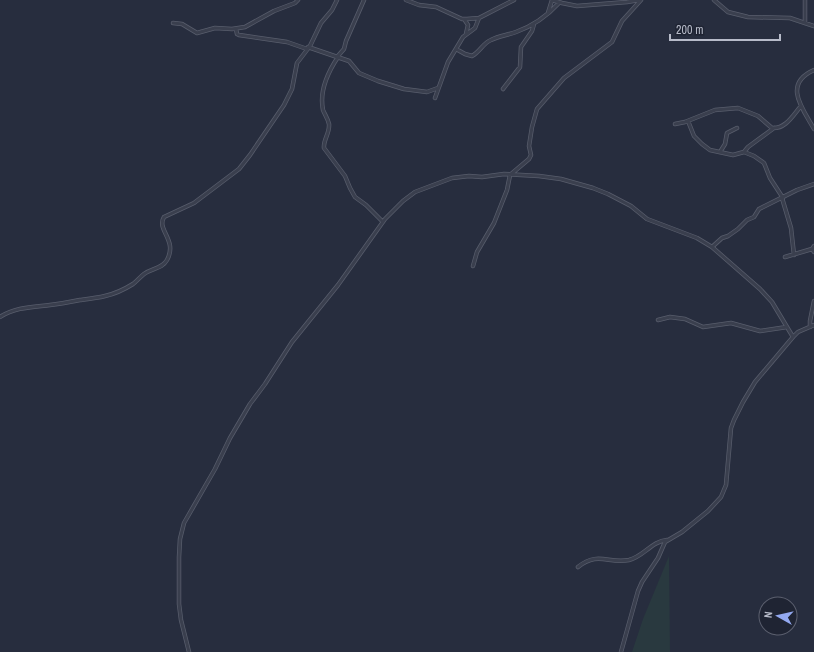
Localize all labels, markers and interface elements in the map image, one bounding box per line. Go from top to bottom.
scale bar [670,16,780,42]
text: 200 m [676,22,703,38]
north arrow [758,596,798,636]
text: N [761,610,775,619]

